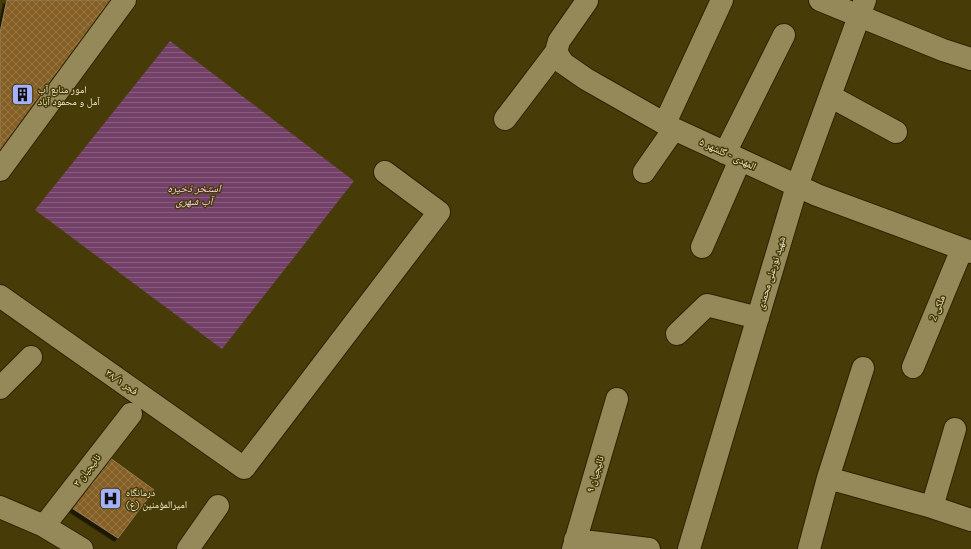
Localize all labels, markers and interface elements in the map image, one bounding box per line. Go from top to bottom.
building icon: امور منابع آب آمل و محمود آباد [10,82,36,108]
place label: امور منابع آب آمل و محمود آباد [38,83,100,108]
street label: المهدی - گلشهر ۵ [698,135,758,173]
water label: استخر ذخیره آب شهری [167,181,222,208]
street label: شهید نورعلی محمدی [754,234,788,311]
street label: ملکی 2 [926,293,948,323]
street label: فجر ۳۸/۱ [103,366,141,398]
street label: نائیجیان ۳ [70,451,104,489]
street label: نائیجیان ۹ [583,454,607,494]
hospital icon: درمانگاه امیرالمؤمنین (ع) [98,485,124,511]
place label: درمانگاه امیرالمؤمنین (ع) [126,486,187,511]

